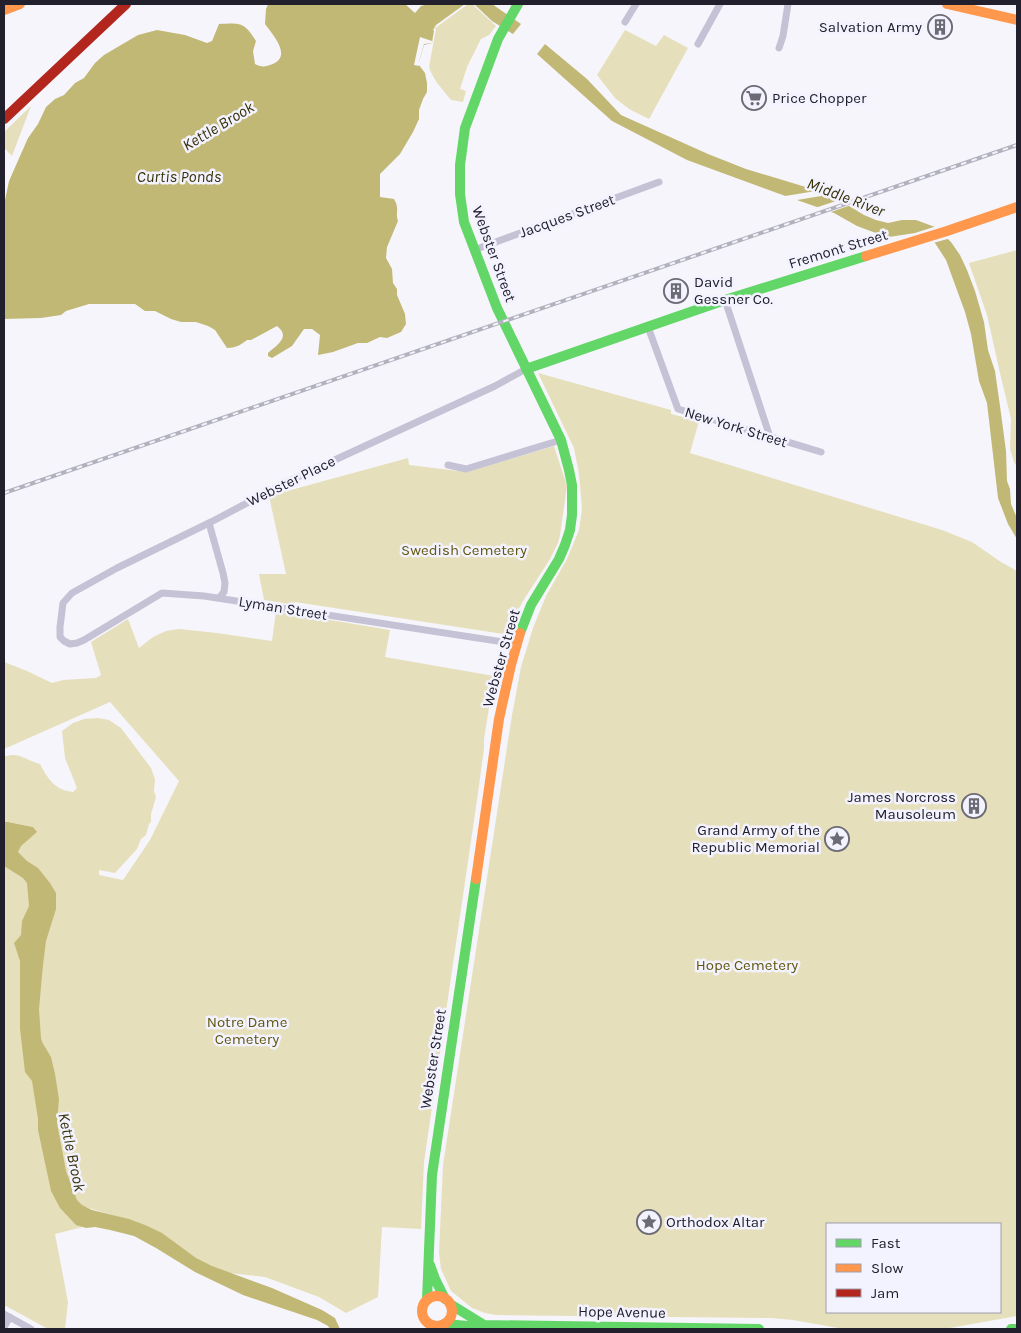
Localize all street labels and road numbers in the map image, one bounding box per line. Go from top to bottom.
street label: Jacques Street [517,190,617,242]
street label: Webster Street [468,204,520,305]
street label: Fremont Street [786,225,890,273]
street label: New York Street [682,403,790,451]
street label: Webster Place [244,452,338,510]
street label: Lyman Street [237,592,329,624]
street label: Webster Street [478,607,524,709]
street label: Webster Street [416,1007,450,1110]
street label: Hope Avenue [578,1302,666,1322]

